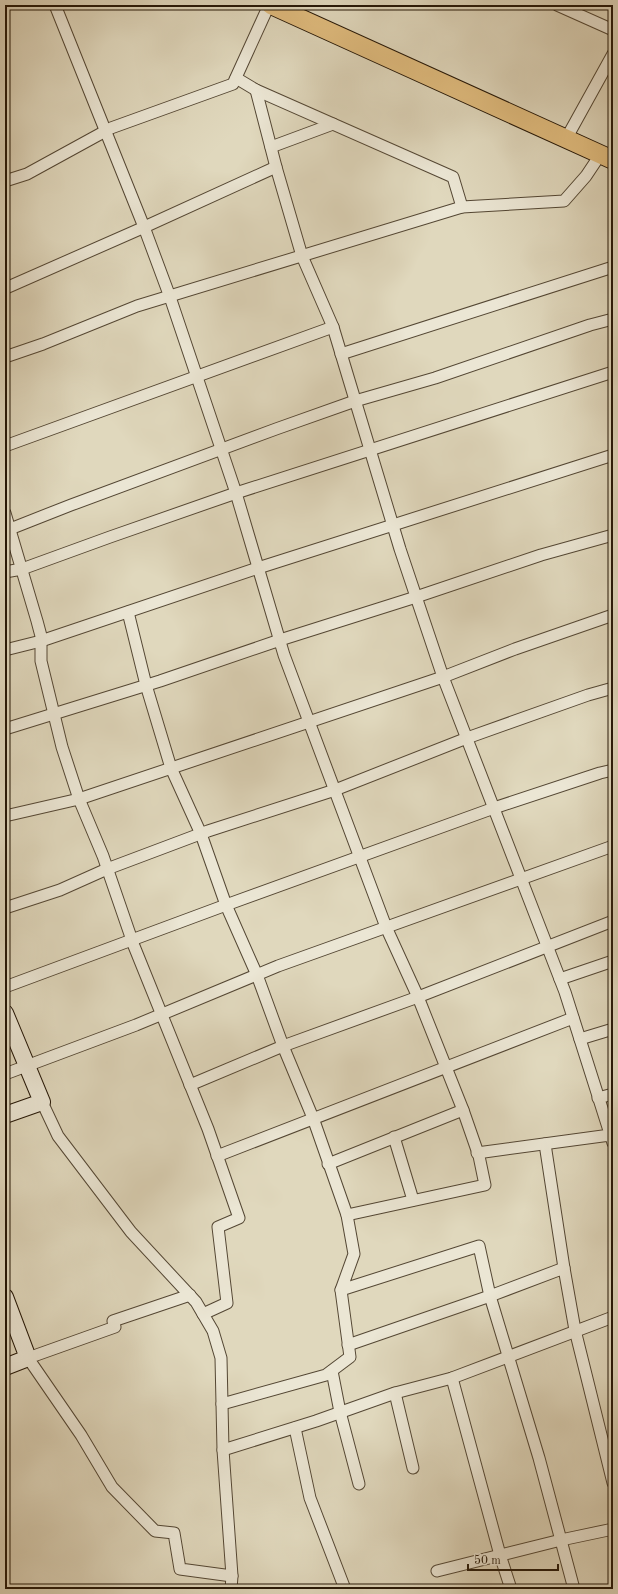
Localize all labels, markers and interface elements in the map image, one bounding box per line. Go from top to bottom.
scale bar [468,1546,558,1572]
text: 50 m [474,1554,501,1567]

